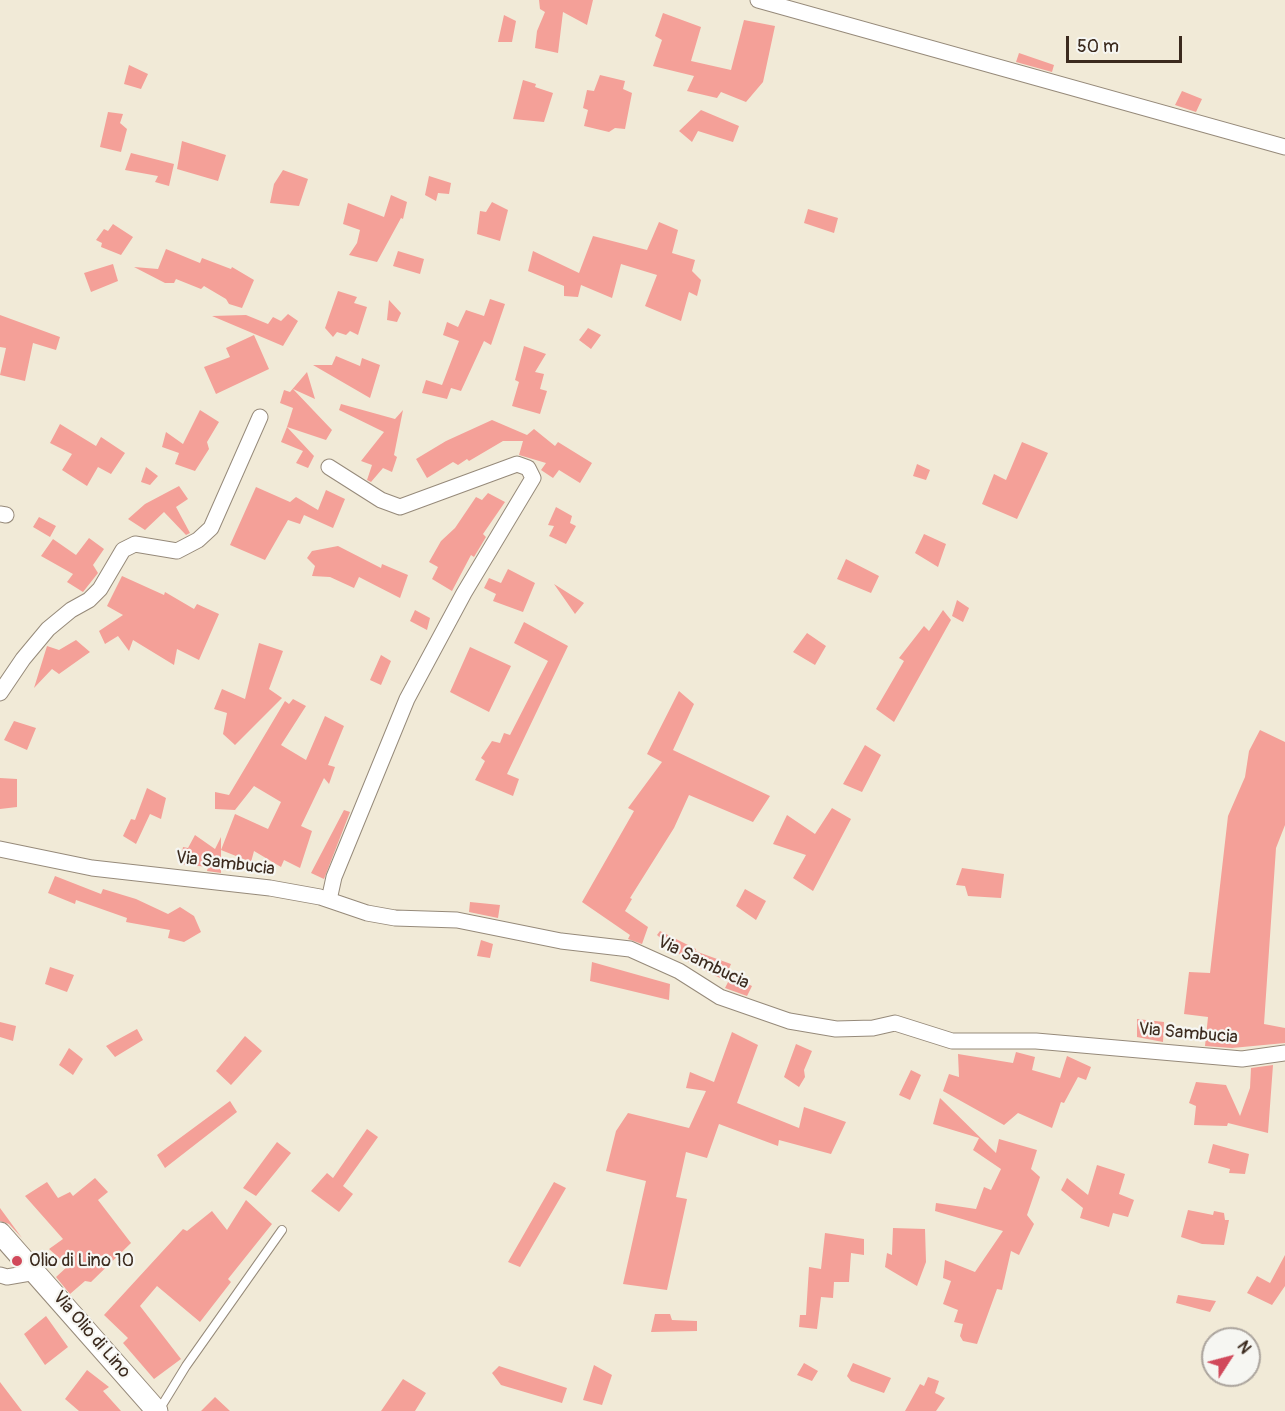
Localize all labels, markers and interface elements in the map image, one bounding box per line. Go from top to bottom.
scale bar [1069,24,1184,62]
text: 50 m [1077,35,1119,58]
street label: Via Sambucia [174,847,276,881]
street label: Via Sambucia [653,931,753,995]
street label: Via Sambucia [1137,1019,1239,1049]
place label: Olio di Lino 10 [29,1250,134,1272]
marker: Olio di Lino 10 [10,1254,24,1268]
street label: Via Olio di Lino [47,1287,135,1383]
north arrow [1201,1327,1261,1387]
text: N [1233,1337,1255,1358]

